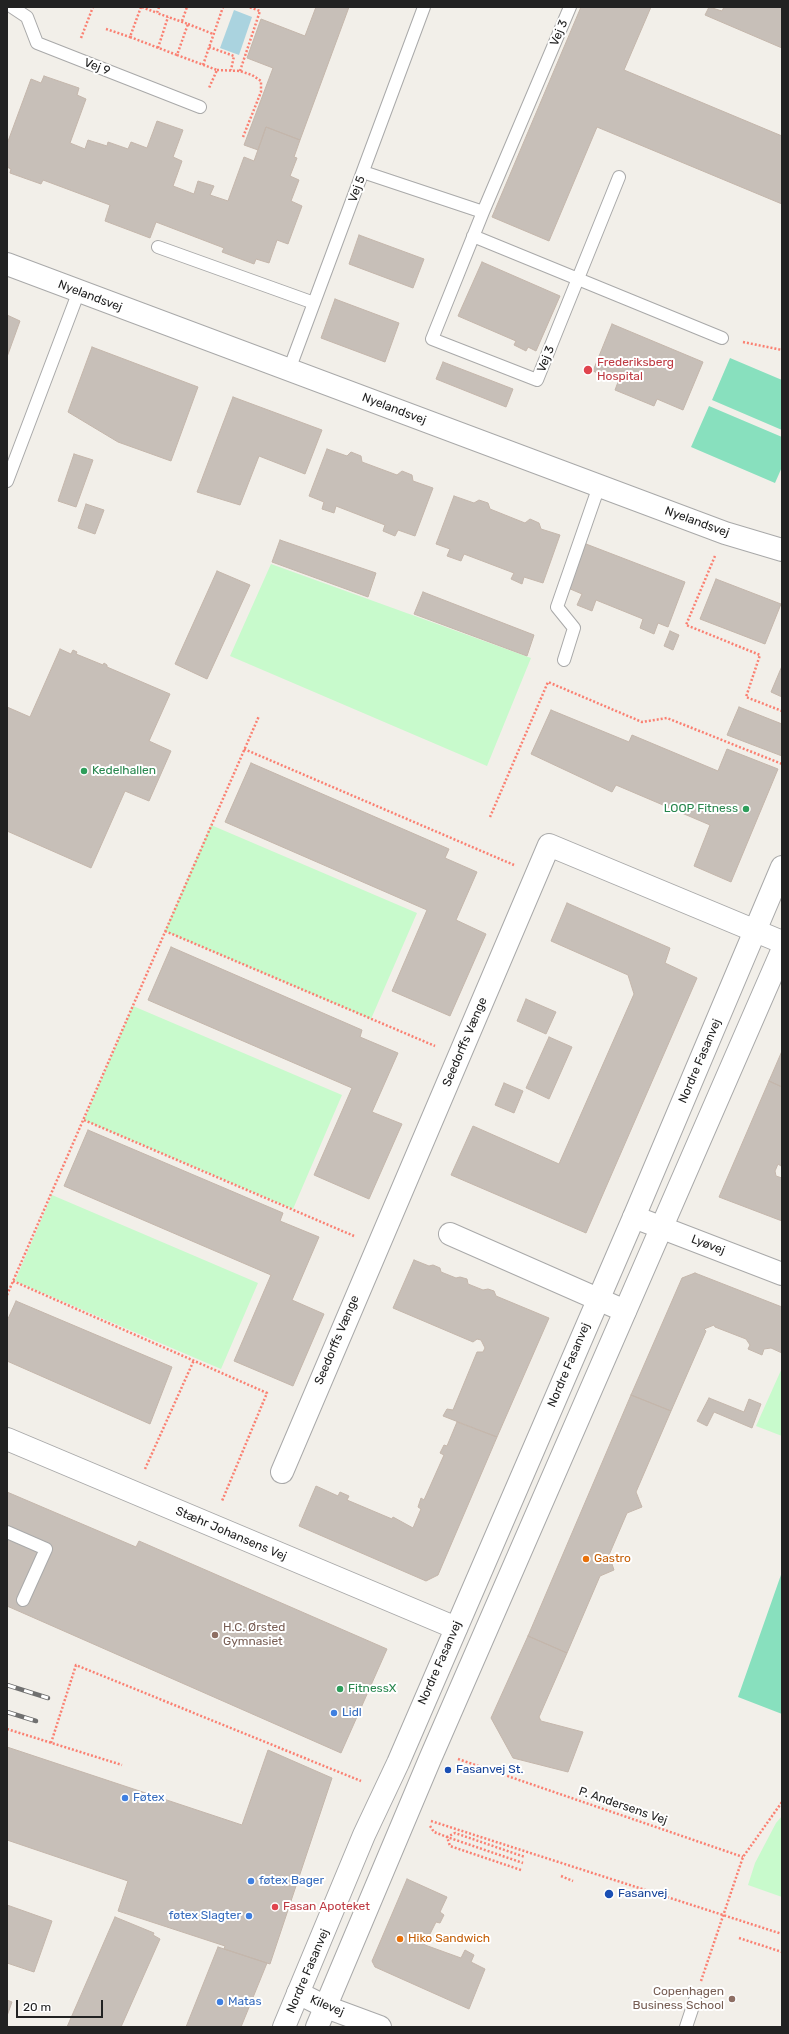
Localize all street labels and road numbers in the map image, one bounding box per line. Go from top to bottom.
street label: Vej 3 [547,18,571,48]
street label: Vej 9 [82,55,112,79]
street label: Vej 5 [346,174,368,204]
street label: Nyelandsvej [56,277,124,315]
street label: Vej 3 [534,344,558,374]
street label: Nyelandsvej [360,390,428,428]
street label: Nyelandsvej [663,504,731,540]
street label: Seedorffs Vænge [440,995,490,1089]
street label: Nordre Fasanvej [676,1017,724,1105]
street label: Lyøvej [689,1232,727,1258]
street label: Seedorffs Vænge [312,1293,362,1387]
street label: Nordre Fasanvej [545,1321,593,1409]
street label: Stæhr Johansens Vej [173,1504,289,1564]
street label: Nordre Fasanvej [415,1619,465,1707]
street label: P. Andersens Vej [577,1784,669,1828]
street label: Nordre Fasanvej [284,1927,332,2015]
street label: Kilevej [308,1992,346,2020]

